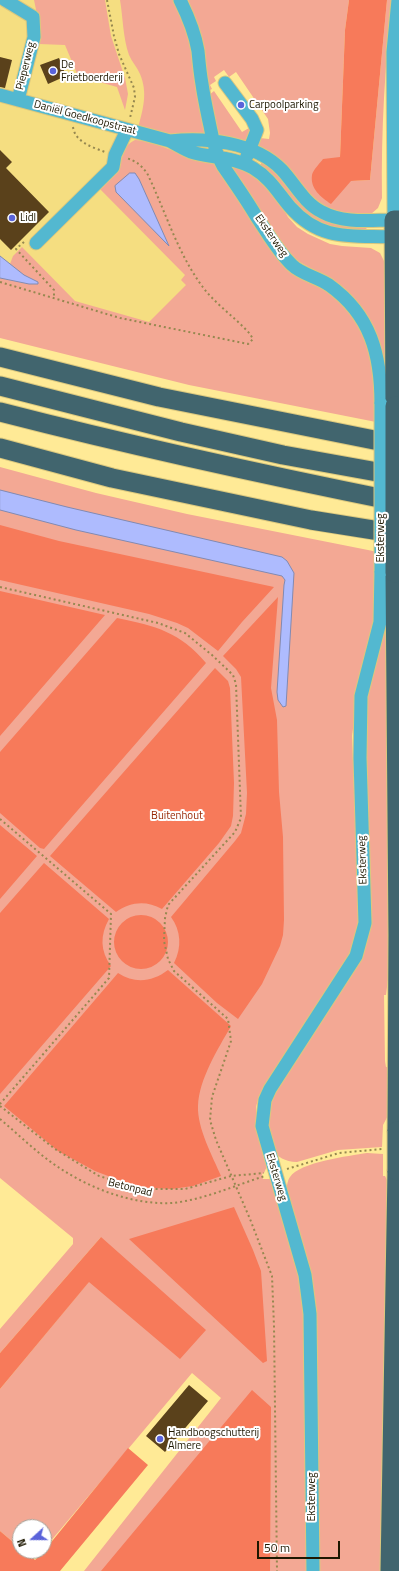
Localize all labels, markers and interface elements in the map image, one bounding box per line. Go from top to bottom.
street label: Pieperweg [14,41,38,91]
place label: De Frietboerderij [61,58,123,84]
marker: De Frietboerderij [48,66,58,76]
street label: Daniël Goedkoopstraat [32,98,138,138]
place label: Carpoolparking [249,98,319,112]
marker: Carpoolparking [236,100,246,110]
place label: Lidl [20,211,36,225]
street label: Eksterweg [251,212,291,260]
marker: Lidl [7,213,17,223]
street label: Eksterweg [374,513,388,563]
park label: Buitenhout [151,809,203,823]
street label: Eksterweg [356,835,370,885]
street label: Eksterweg [262,1152,290,1202]
street label: Betonpad [107,1176,153,1200]
place label: Handboogschutterij Almere [168,1426,259,1452]
marker: Handboogschutterij Almere [155,1434,165,1444]
street label: Eksterweg [305,1472,319,1522]
north arrow [12,1519,52,1559]
scale bar [259,1533,342,1559]
text: N [13,1537,31,1549]
text: 50 m [264,1538,290,1557]

